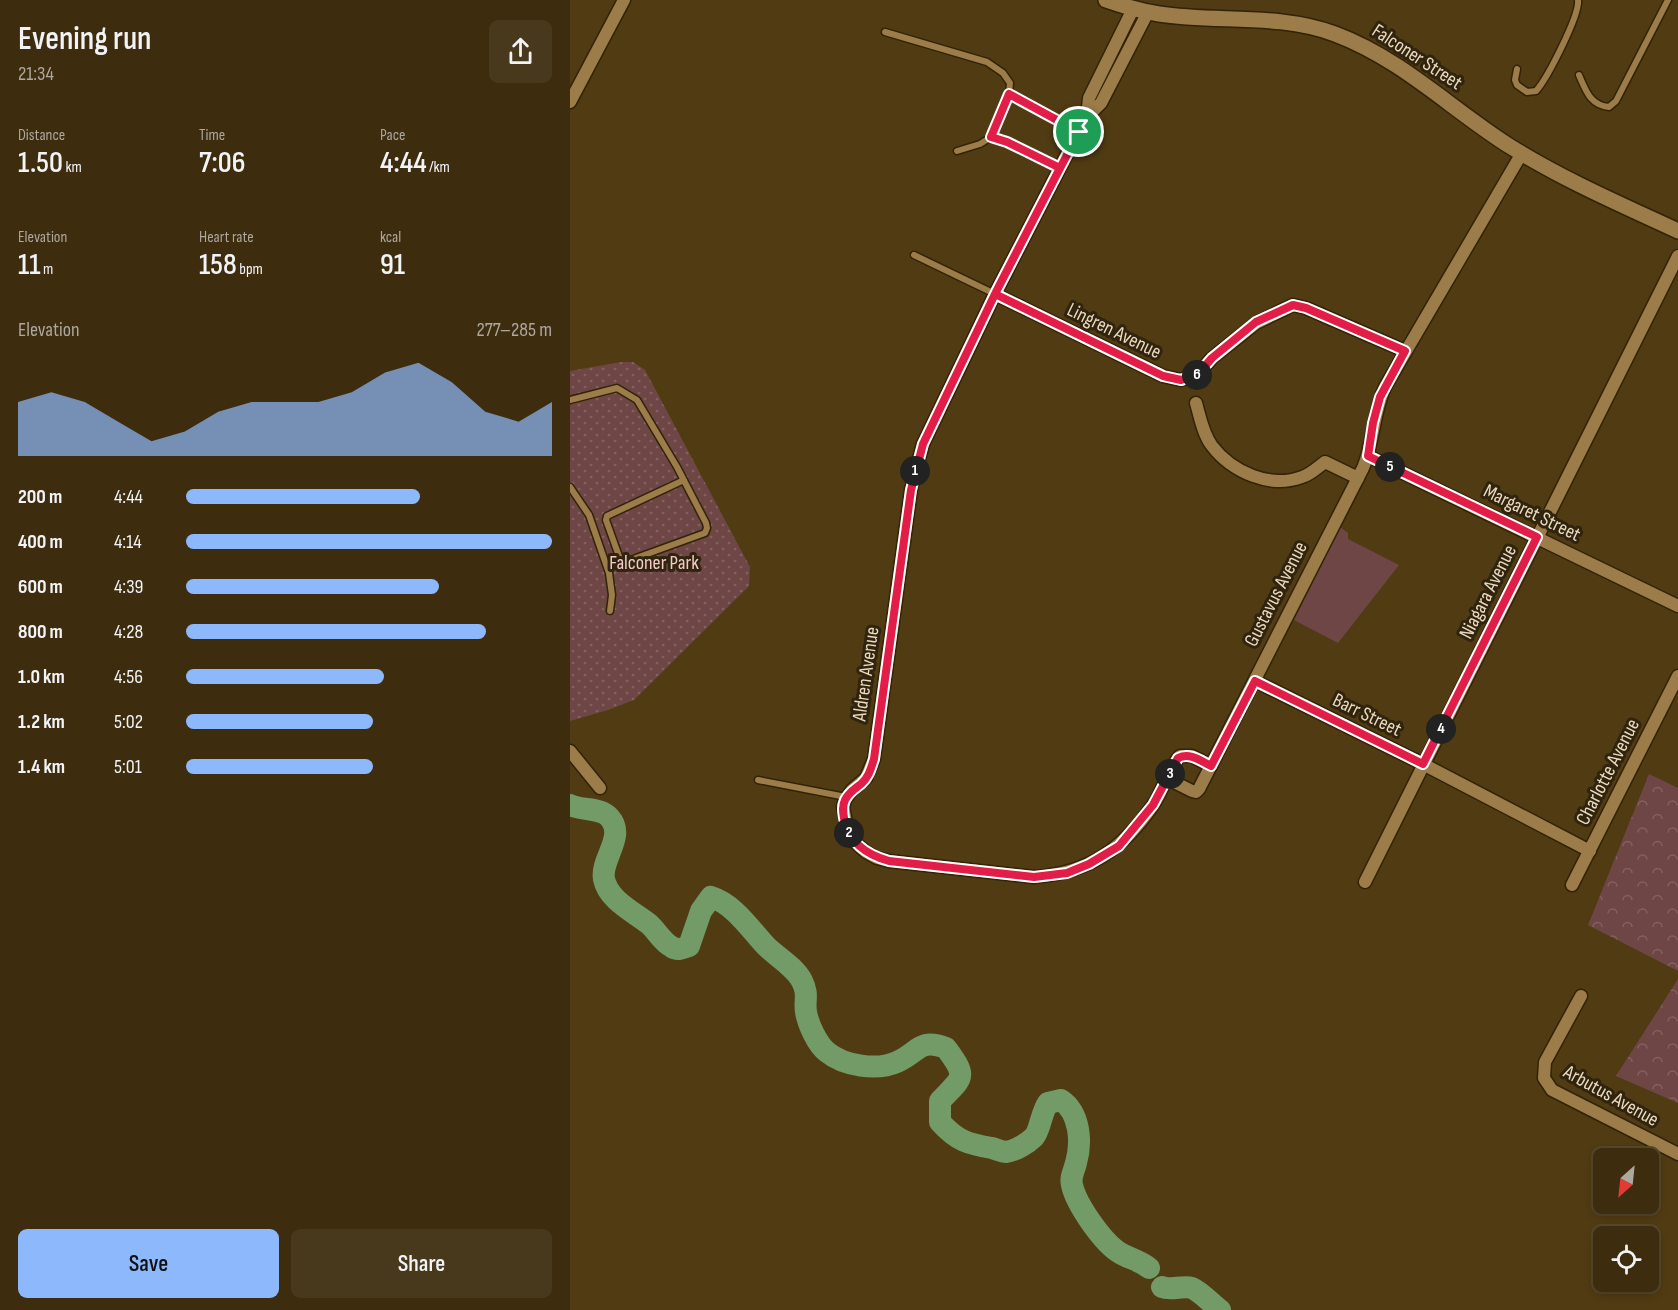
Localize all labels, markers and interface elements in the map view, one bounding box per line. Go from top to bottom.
text: Evening run [18,19,152,59]
street label: Falconer Street [1367,19,1467,95]
button: share [489,20,552,83]
text: 21:34 [18,62,54,86]
pin [1053,106,1104,157]
icon: arrive [1062,115,1095,148]
text: Distance [18,126,65,145]
text: Time [199,126,225,145]
text: Pace [380,126,405,145]
text: 1.50 [18,145,63,181]
text: 7:06 [199,145,245,181]
text: 4:44 [380,145,427,181]
text: km [63,158,82,177]
text: /km [427,158,450,177]
text: Elevation [18,228,67,247]
text: Heart rate [199,228,254,247]
text: kcal [380,228,401,247]
text: 11 [18,247,40,283]
text: 158 [199,247,237,283]
text: 91 [380,247,405,283]
text: m [40,260,53,279]
text: bpm [237,260,263,279]
street label: Lingren Avenue [1063,298,1165,364]
text: Elevation [18,318,80,342]
text: 277–285 m [477,318,552,342]
pin: 6 [1182,360,1212,390]
text: 6 [1193,365,1201,384]
pin: 5 [1375,452,1405,482]
pin: 1 [900,456,930,486]
text: 5 [1386,457,1394,476]
text: 1 [912,461,918,480]
street label: Margaret Street [1480,479,1584,547]
text: 200 m [18,485,62,509]
text: 4:44 [114,485,143,509]
text: 400 m [18,530,63,554]
text: 4:14 [114,530,142,554]
street label: Gustavus Avenue [1239,538,1313,650]
street label: Niagara Avenue [1454,541,1522,643]
park label: Falconer Park [609,551,699,575]
text: 600 m [18,575,63,599]
text: 4:39 [114,575,143,599]
text: 800 m [18,620,63,644]
text: 4:28 [114,620,143,644]
street label: Aldren Avenue [847,625,884,724]
text: 1.0 km [18,665,65,689]
text: 4:56 [114,665,143,689]
street label: Barr Street [1329,688,1405,742]
text: 1.2 km [18,710,65,734]
text: 5:02 [114,710,143,734]
pin: 4 [1426,714,1456,744]
street label: Charlotte Avenue [1571,715,1645,829]
text: 4 [1437,719,1445,738]
text: 1.4 km [18,755,65,779]
text: 5:01 [114,755,142,779]
pin: 3 [1155,759,1185,789]
text: 3 [1166,764,1174,783]
pin: 2 [834,818,864,848]
text: 2 [845,823,853,842]
street label: Arbutus Avenue [1558,1060,1663,1132]
north arrow [1593,1148,1659,1214]
map controls [1593,1148,1659,1292]
button: locate [1593,1226,1659,1292]
button: Save [18,1229,279,1298]
button: Share [291,1229,552,1298]

